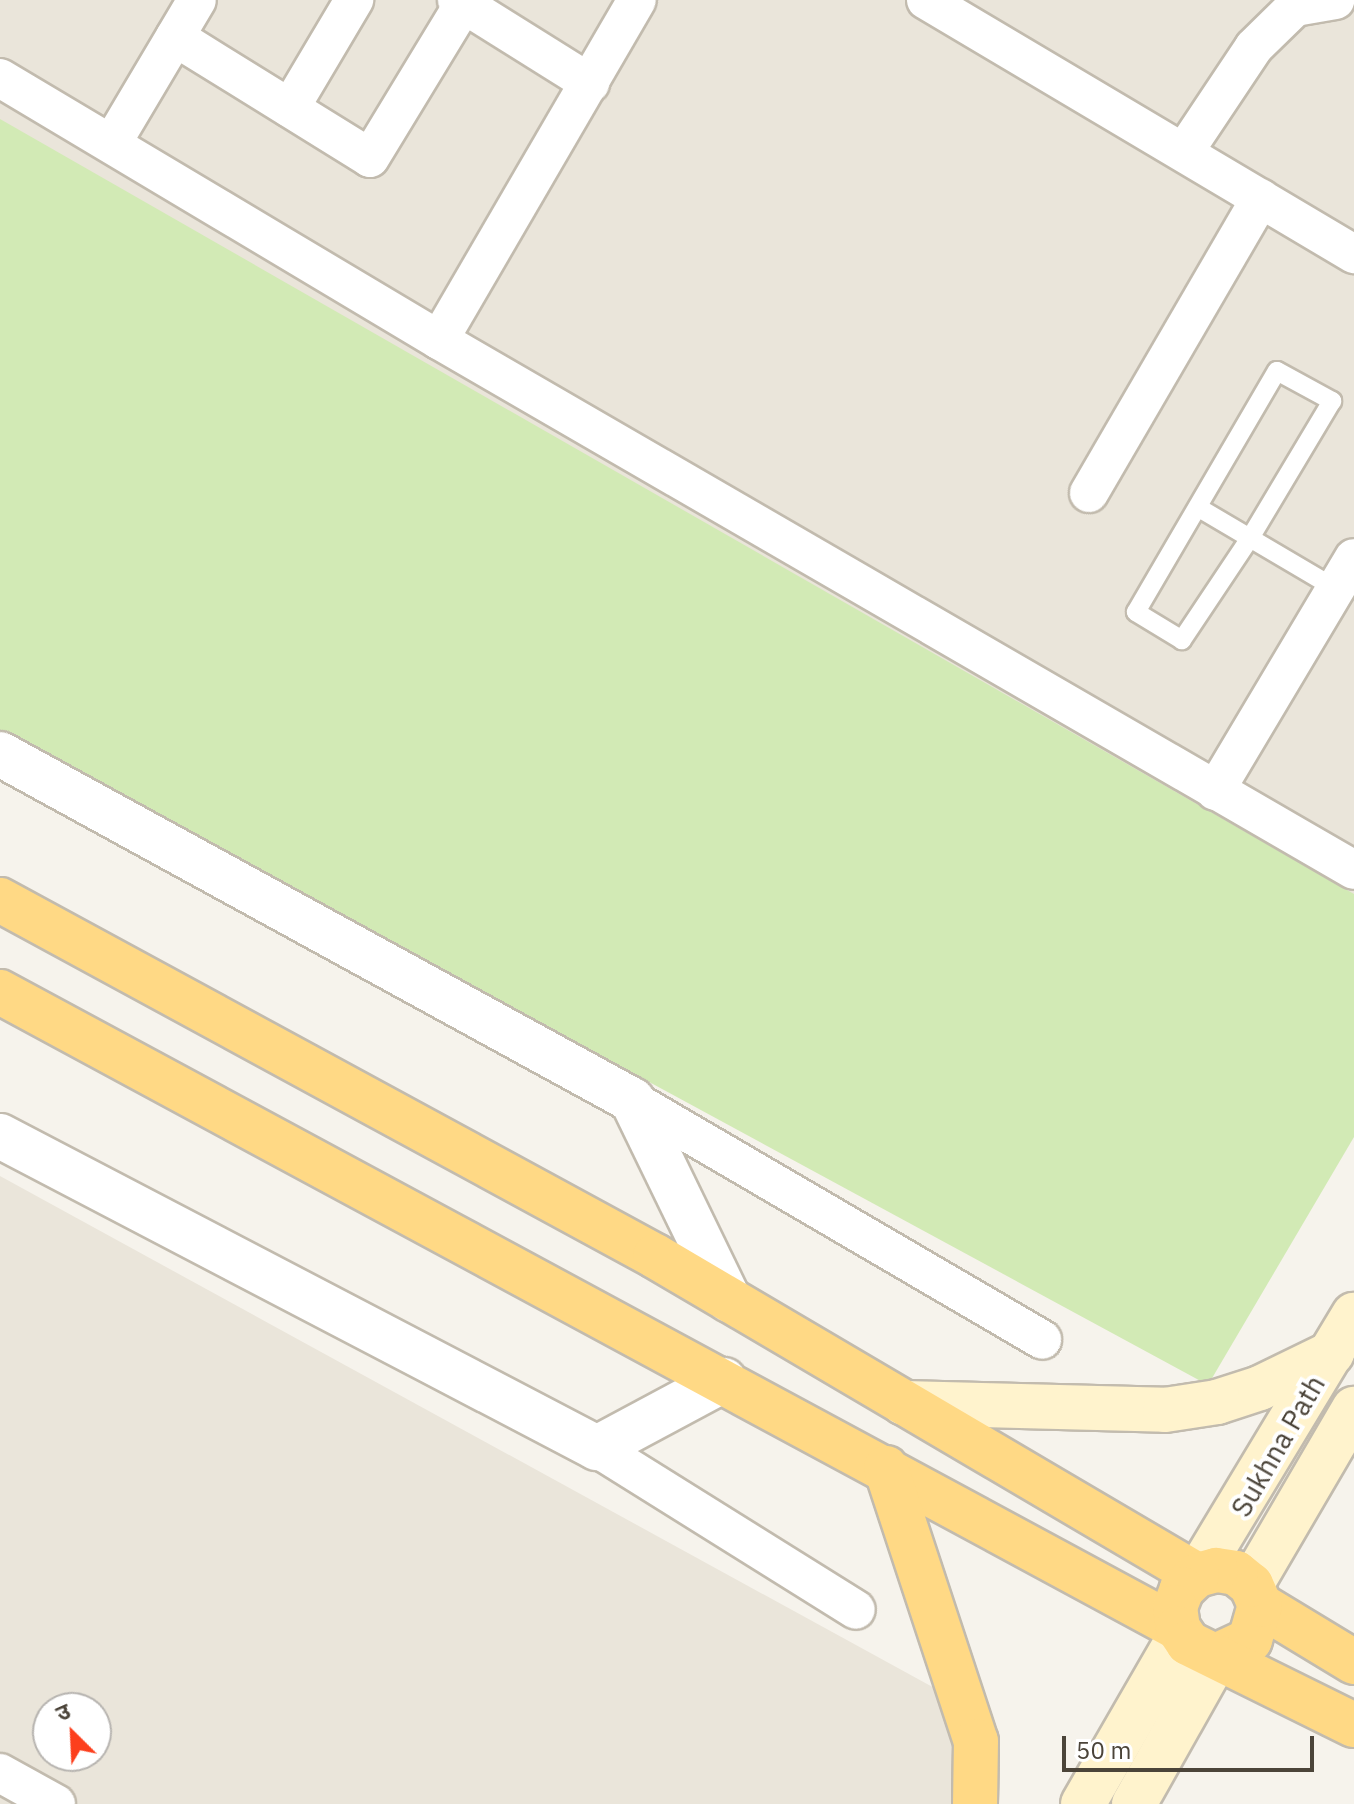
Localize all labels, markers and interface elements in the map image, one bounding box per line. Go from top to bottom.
street label: Sukhna Path [1224,1369,1332,1523]
north arrow [32,1692,112,1772]
text: उ [51,1696,75,1727]
scale bar [1066,1720,1318,1770]
text: 50 m [1076,1734,1131,1766]

